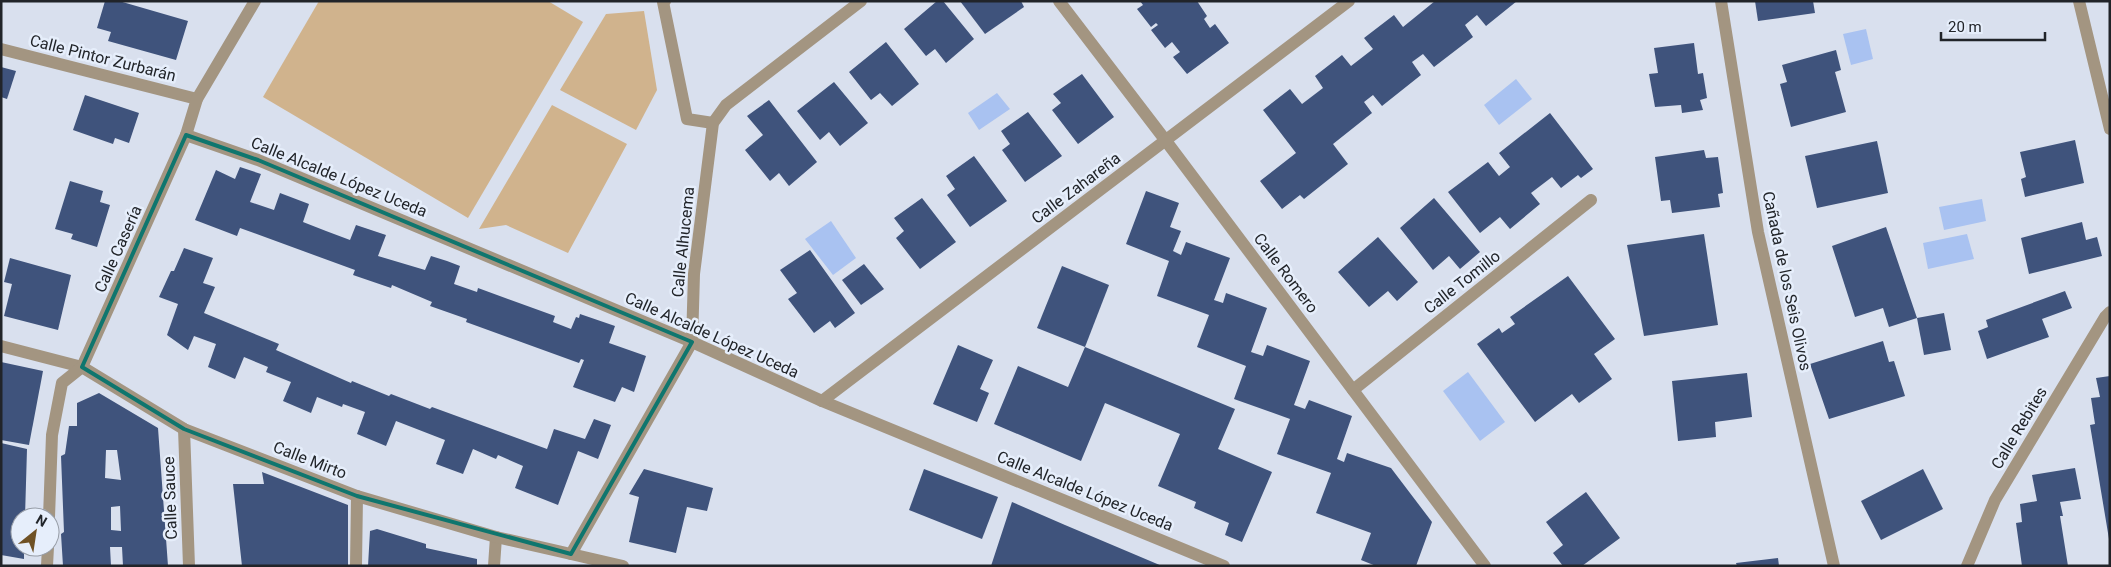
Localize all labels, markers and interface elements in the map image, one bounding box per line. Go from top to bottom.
scale bar [1941,10,2045,42]
text: 20 m [1948,18,1982,36]
street label: Calle Pintor Zurbarán [28,31,178,85]
street label: Calle Alcalde López Uceda [248,133,430,221]
street label: Calle Zahareña [1028,148,1124,228]
street label: Calle Alhucema [668,186,698,298]
street label: Cañada de los Seis Olivos [1759,190,1815,372]
street label: Calle Casería [90,203,146,295]
street label: Calle Romero [1250,229,1322,317]
street label: Calle Tomillo [1420,246,1504,318]
street label: Calle Alcalde López Uceda [622,288,802,382]
street label: Calle Rebites [1987,383,2051,473]
street label: Calle Mirto [271,437,349,483]
street label: Calle Alcalde López Uceda [994,447,1176,535]
street label: Calle Sauce [159,456,181,540]
north arrow [10,507,60,557]
text: N [33,511,50,530]

